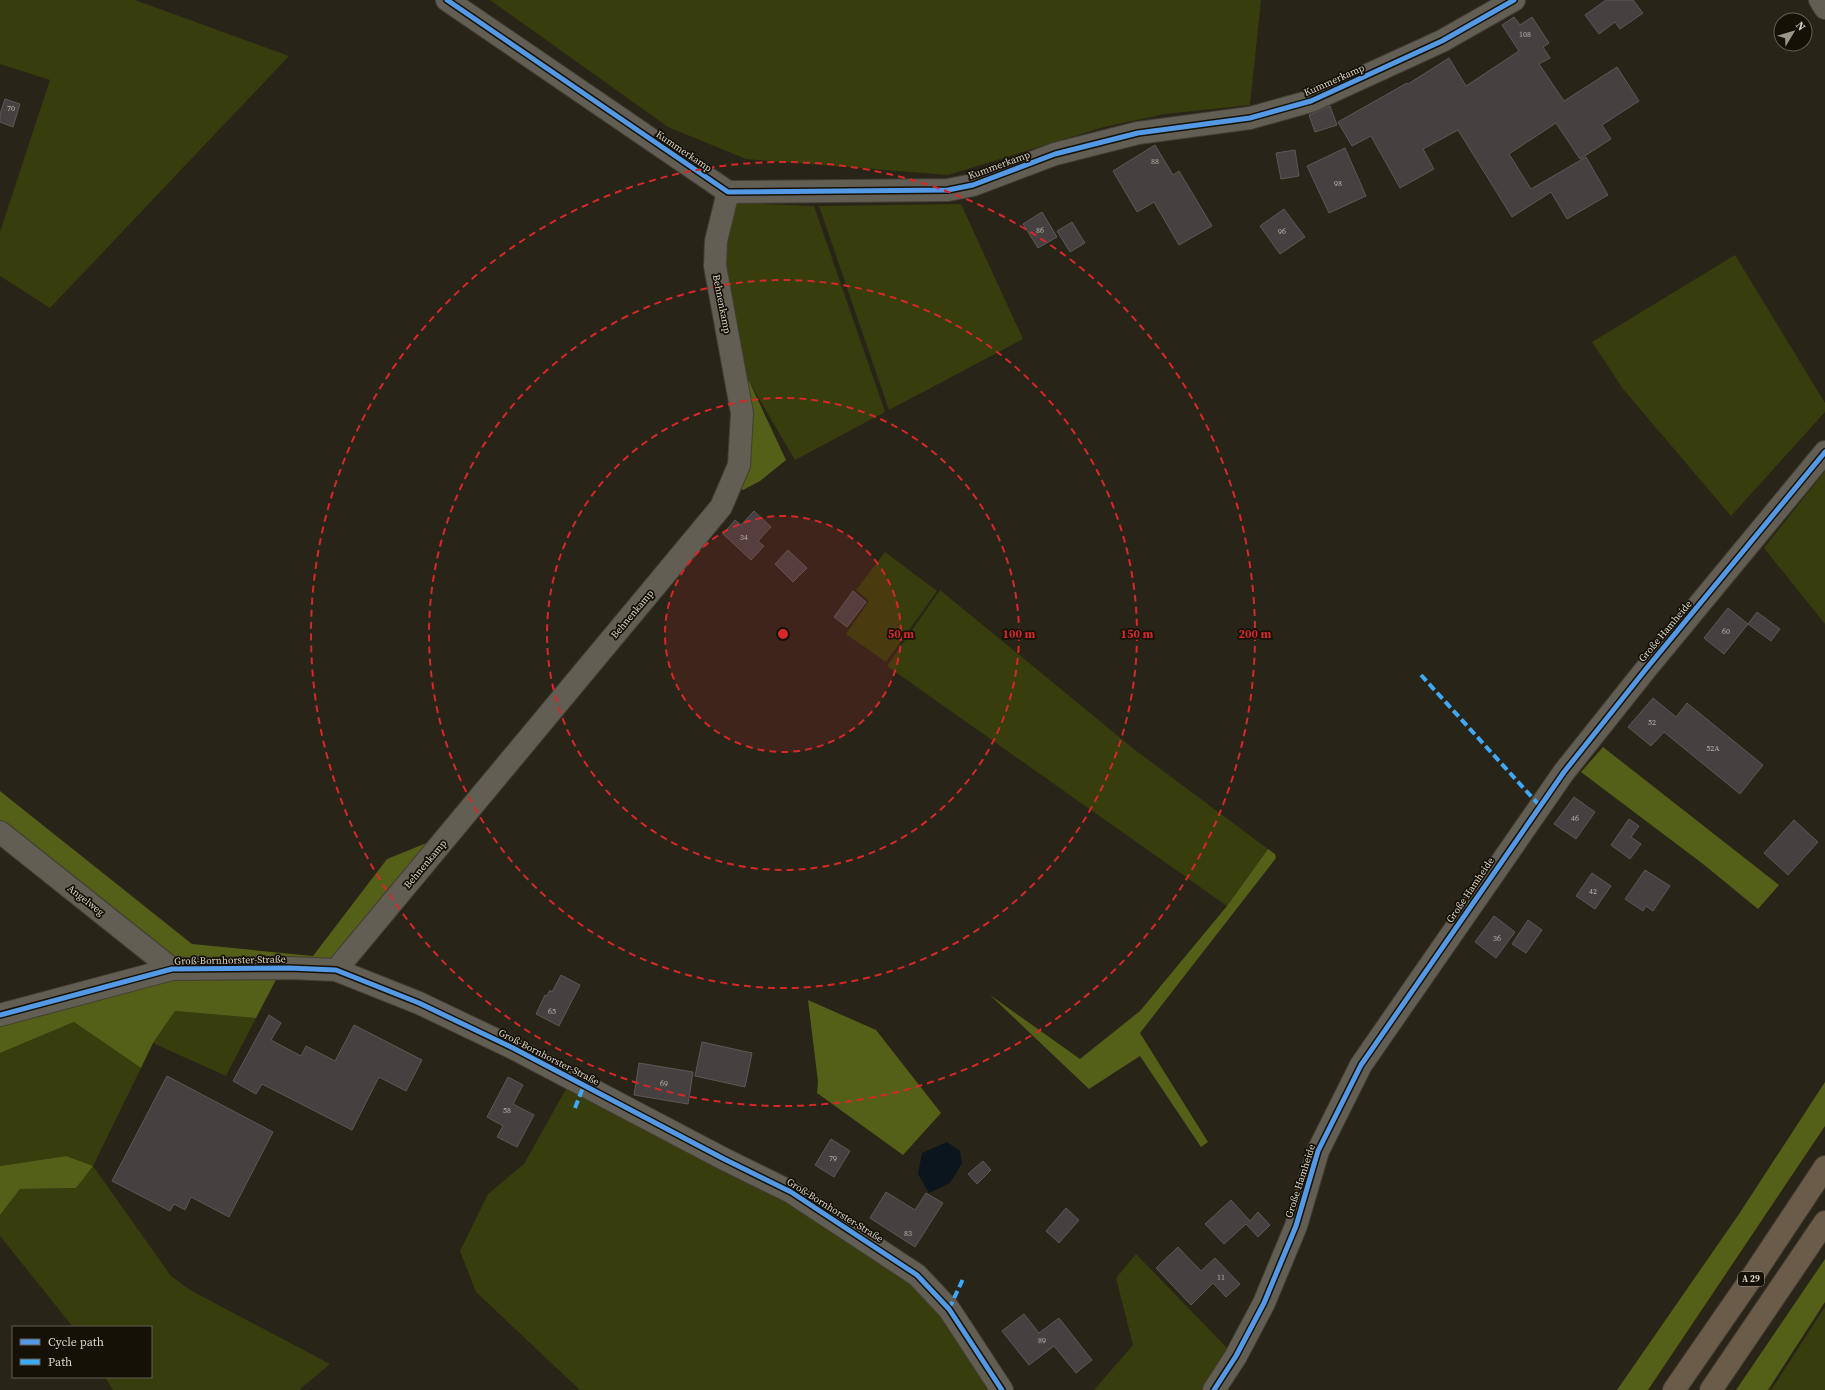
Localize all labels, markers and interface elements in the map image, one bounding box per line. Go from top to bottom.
north arrow [1773,12,1813,52]
text: N [1792,18,1809,34]
house number: 108 [1519,29,1531,40]
street label: Kummerkamp [1302,61,1366,99]
house number: 70 [7,103,15,114]
street label: Kummerkamp [654,128,715,175]
street label: Kummerkamp [966,148,1032,182]
house number: 88 [1151,156,1159,167]
house number: 98 [1334,178,1342,189]
house number: 86 [1036,225,1044,236]
house number: 96 [1278,226,1286,237]
street label: Behnenkamp [710,273,734,335]
house number: 34 [740,532,748,543]
street label: Behnenkamp [608,587,656,641]
street label: Große Hamheide [1635,598,1695,664]
text: 50 m [888,626,914,642]
text: 100 m [1003,626,1036,642]
text: 150 m [1121,626,1154,642]
text: 200 m [1239,626,1272,642]
house number: 60 [1722,626,1730,637]
centre of rings [776,627,790,641]
house number: 52 [1648,717,1656,728]
house number: 52A [1706,743,1720,754]
house number: 46 [1571,813,1579,824]
street label: Behnenkamp [401,837,449,891]
street label: Große Hamheide [1443,855,1497,925]
street label: Angelweg [65,882,107,918]
house number: 42 [1589,886,1597,897]
house number: 36 [1493,933,1501,944]
street label: Groß-Bornhorster-Straße [174,953,286,967]
house number: 65 [548,1006,556,1017]
street label: Groß-Bornhorster-Straße [496,1026,602,1088]
house number: 69 [660,1078,668,1089]
house number: 58 [503,1105,511,1116]
street label: Große Hamheide [1282,1143,1318,1219]
house number: 79 [829,1153,837,1164]
street label: Groß-Bornhorster-Straße [784,1175,886,1245]
house number: 83 [904,1228,912,1239]
house number: 11 [1217,1272,1225,1283]
road number: A 29 [1738,1272,1764,1286]
legend [12,1326,152,1378]
text: Cycle path [48,1334,104,1350]
house number: 89 [1038,1335,1046,1346]
text: Path [48,1354,72,1370]

